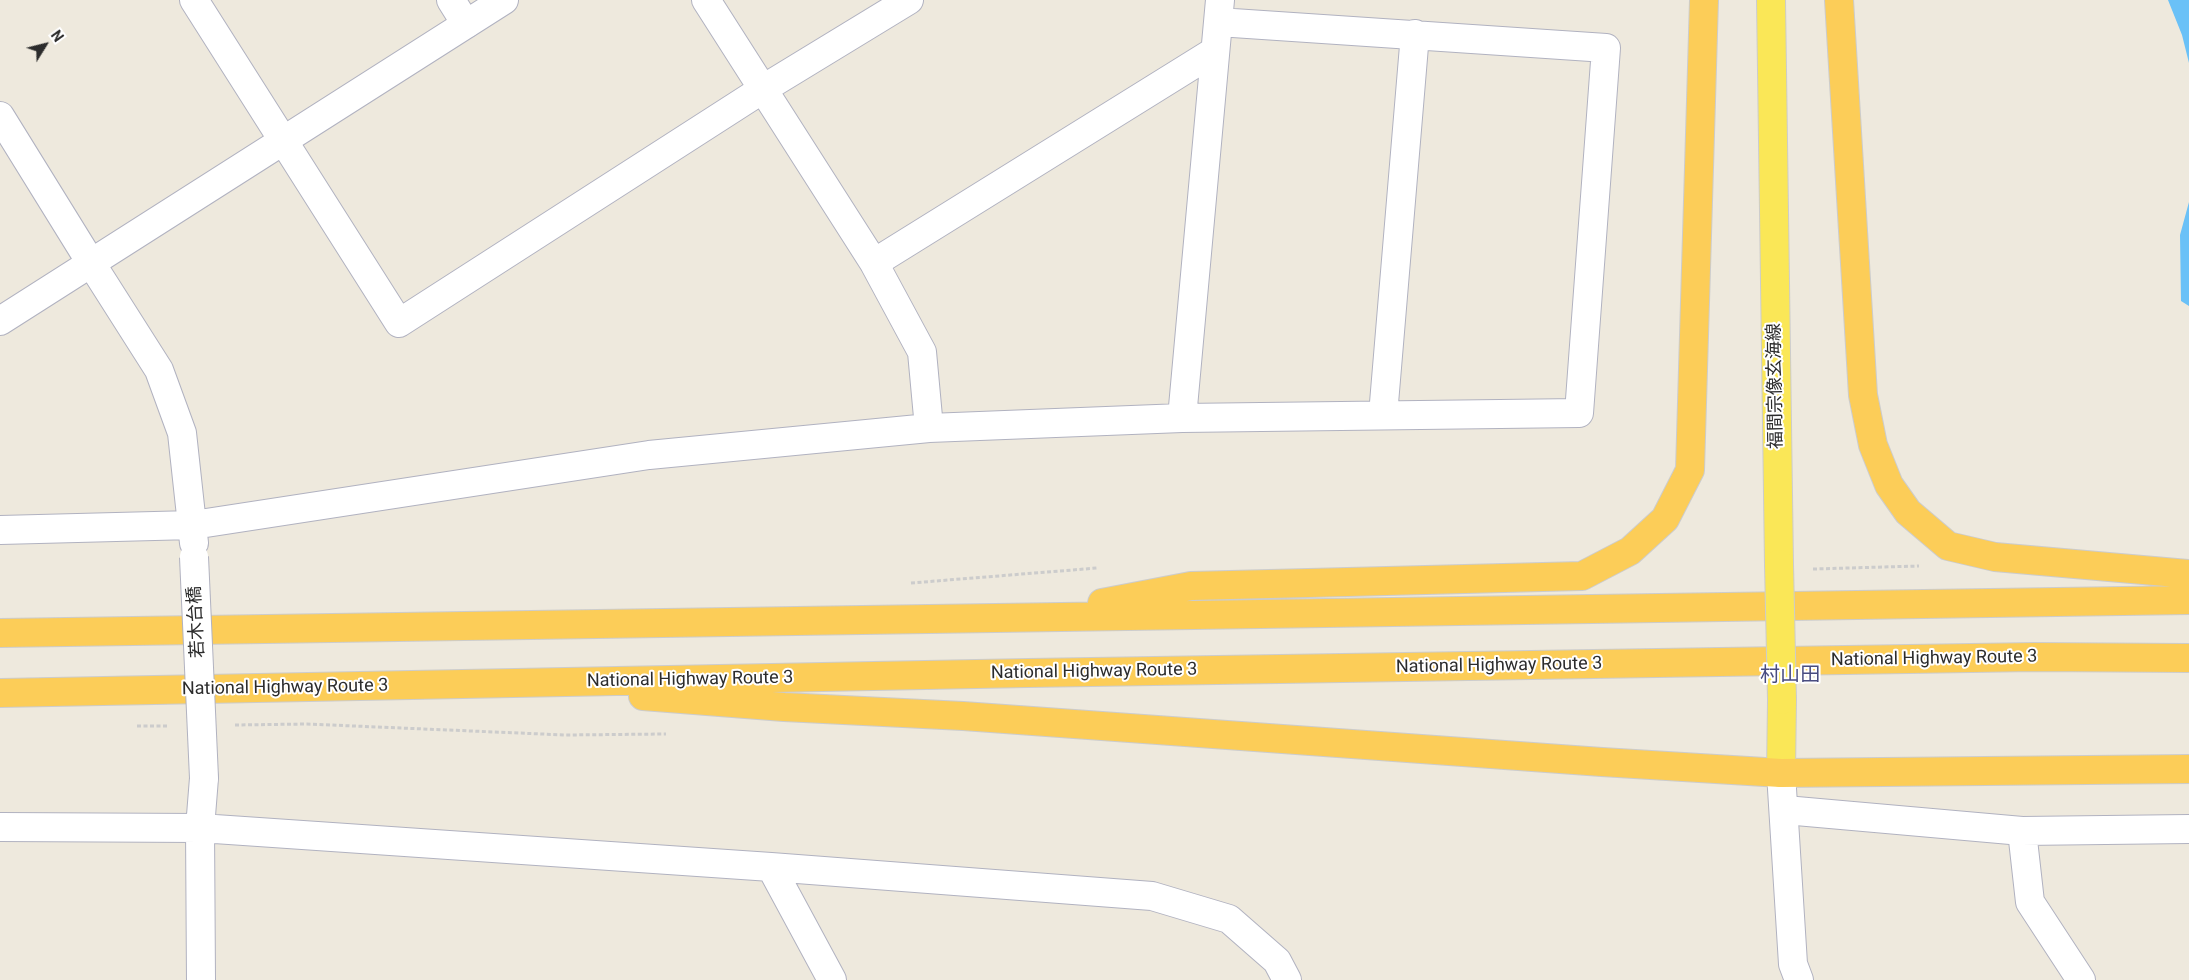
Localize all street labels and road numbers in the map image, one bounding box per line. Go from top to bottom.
street label: 福間宗像玄海線 [1764,323,1788,449]
street label: 若木台橋 [184,585,210,659]
street label: National Highway Route 3 [1831,646,2037,672]
street label: National Highway Route 3 [1396,653,1602,679]
street label: National Highway Route 3 [991,659,1197,685]
street label: National Highway Route 3 [587,667,793,693]
street label: National Highway Route 3 [182,675,388,701]

